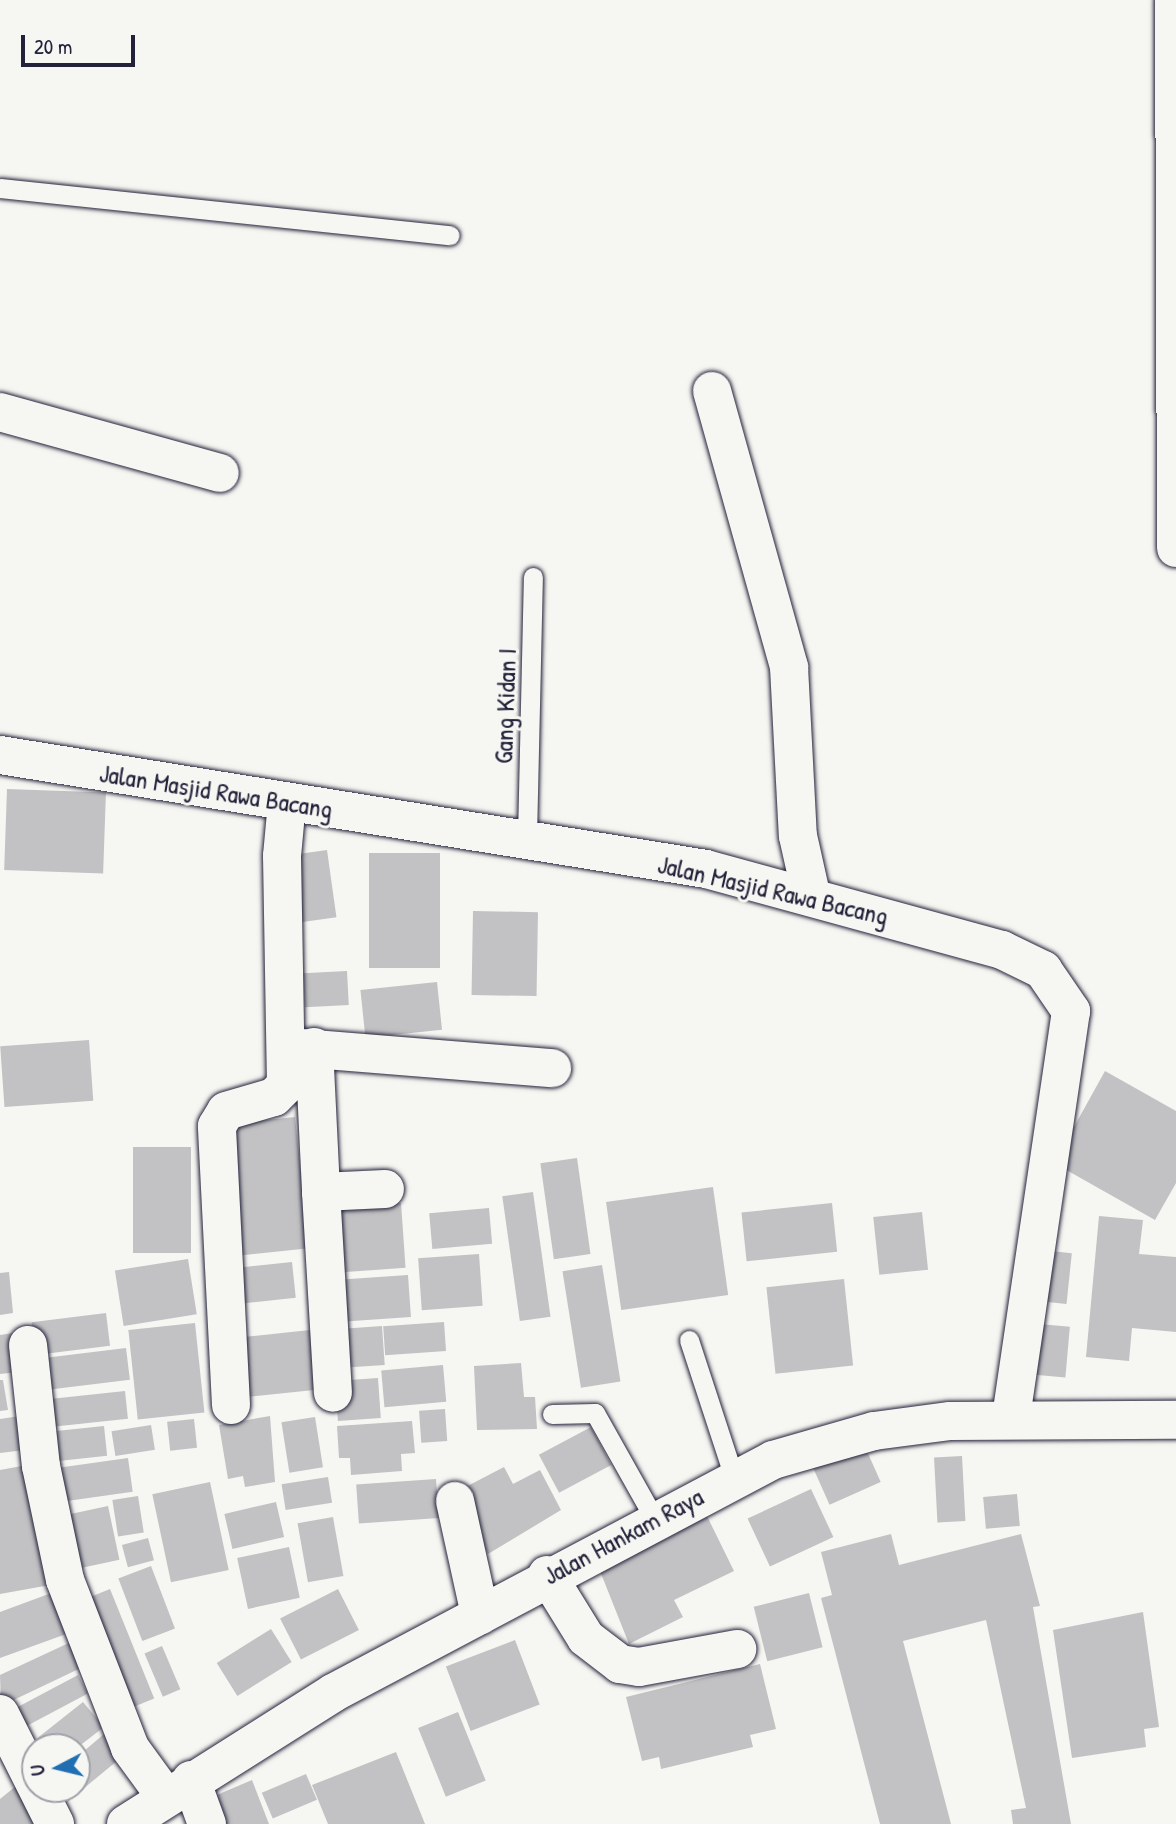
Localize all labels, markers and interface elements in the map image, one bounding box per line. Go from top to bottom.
scale bar [24,21,138,65]
text: 20 m [34,32,72,61]
street label: Gang Kidan I [487,648,523,764]
street label: Jalan Masjid Rawa Bacang [97,757,335,825]
street label: Jalan Masjid Rawa Bacang [655,848,891,932]
street label: Jalan Hankam Raya [538,1481,708,1591]
north arrow [21,1733,91,1803]
text: U [24,1764,51,1777]

